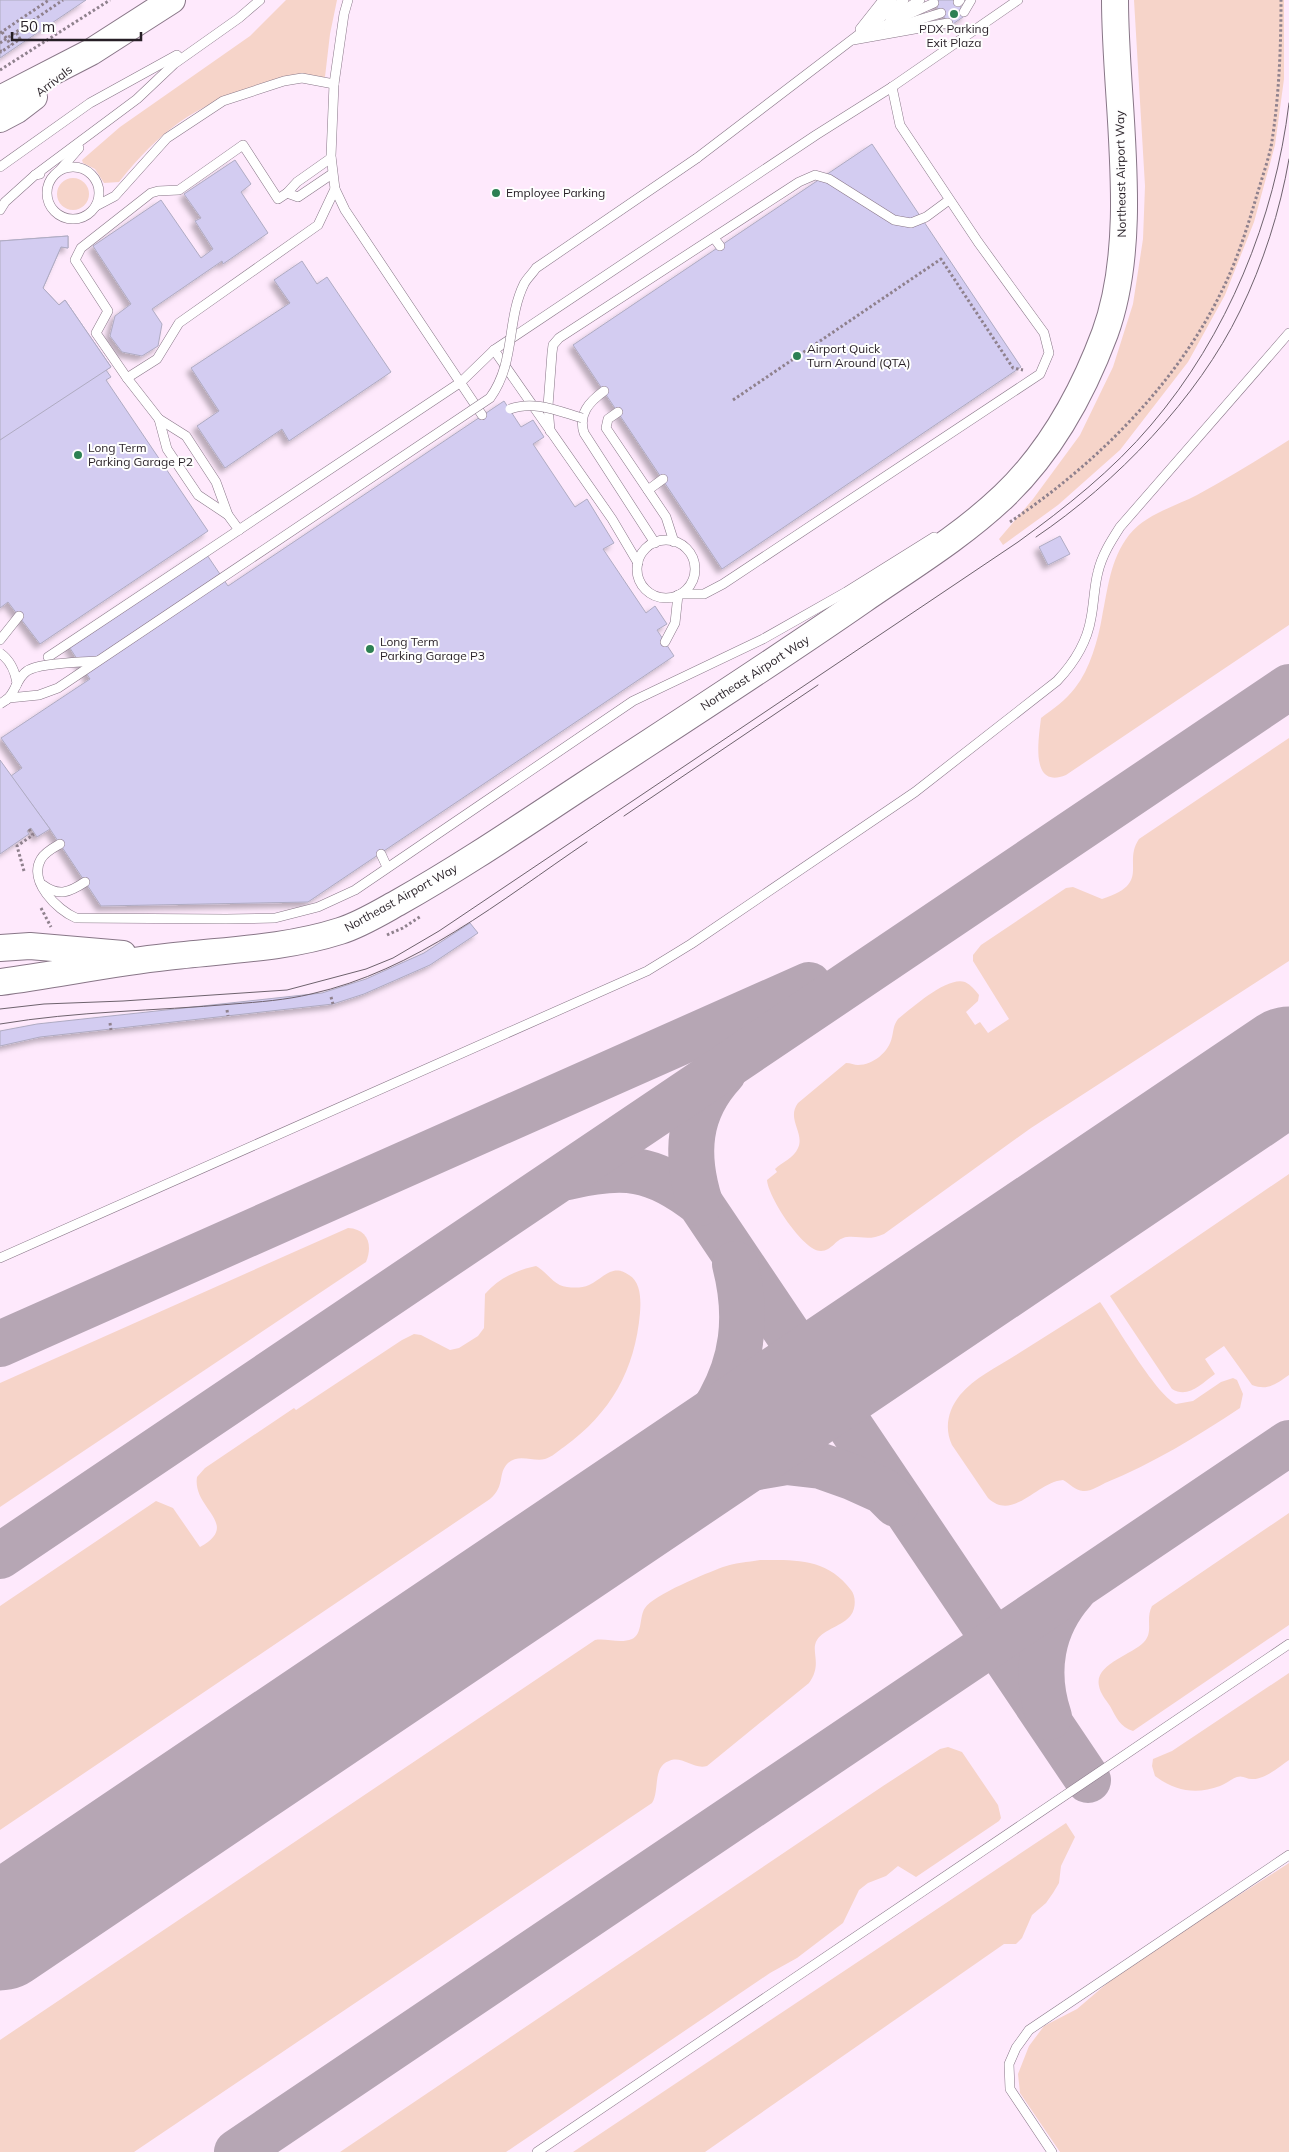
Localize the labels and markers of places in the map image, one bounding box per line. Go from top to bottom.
marker: PDX Parking Exit Plaza [948,8,960,20]
place label: PDX Parking Exit Plaza [919,21,989,50]
place label: Employee Parking [506,185,605,200]
marker: Employee Parking [490,187,502,199]
place label: Airport Quick Turn Around (QTA) [807,341,910,370]
marker: Airport Quick Turn Around (QTA) [791,350,803,362]
place label: Long Term Parking Garage P2 [88,440,193,469]
marker: Long Term Parking Garage P2 [72,449,84,461]
place label: Long Term Parking Garage P3 [380,634,485,663]
marker: Long Term Parking Garage P3 [364,643,376,655]

